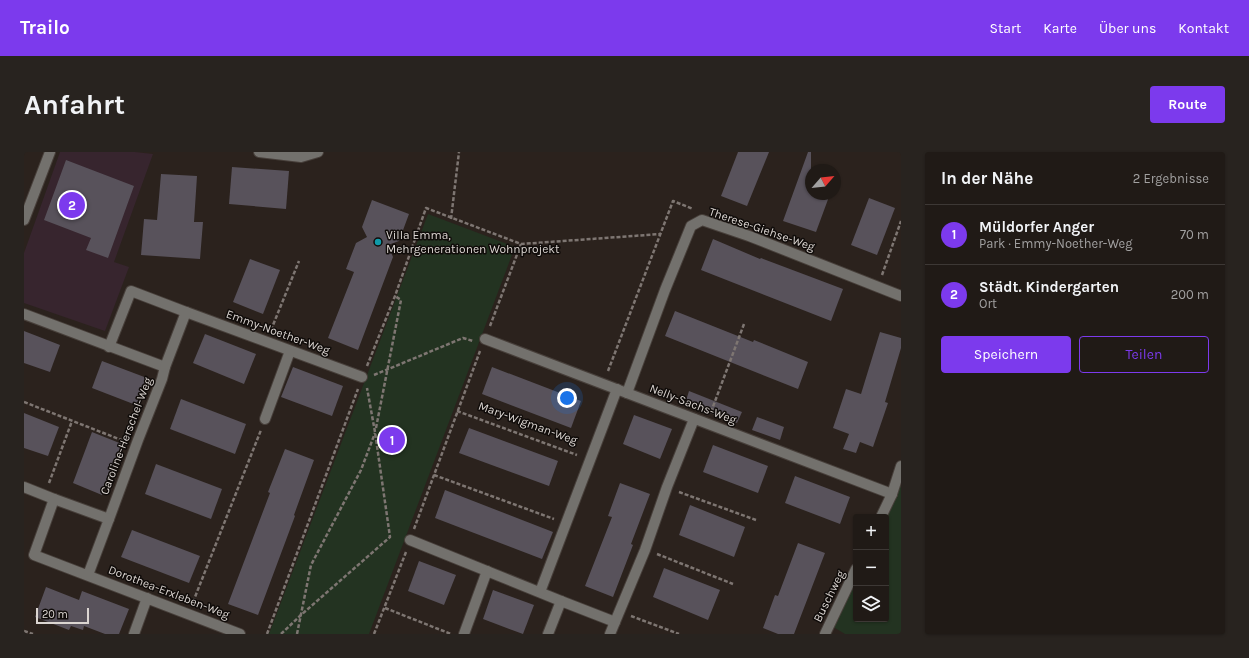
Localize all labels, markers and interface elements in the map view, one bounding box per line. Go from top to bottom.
text: Trailo [20,17,70,39]
text: Start [989,20,1021,37]
text: Karte [1043,20,1077,37]
text: Über uns [1099,20,1156,37]
text: Kontakt [1178,20,1229,37]
button: Route [1150,86,1225,123]
text: Anfahrt [24,88,125,121]
north arrow [805,164,841,200]
text: In der Nähe [941,168,1033,188]
text: 2 Ergebnisse [1133,171,1209,186]
pin: 2 [59,190,85,220]
street label: Therese-Giehse-Weg [707,204,817,254]
text: Müldorfer Anger [979,218,1094,236]
text: 1 [952,227,956,242]
text: 70 m [1180,227,1209,242]
place label: Villa Emma, Mehrgenerationen Wohnprojekt [386,228,560,256]
text: Park · Emmy-Noether-Weg [979,236,1133,251]
marker: Villa Emma, Mehrgenerationen Wohnprojekt [373,237,383,247]
text: Städt. Kindergarten [979,278,1119,296]
text: 2 [950,287,958,302]
text: 200 m [1171,287,1209,302]
text: Ort [979,296,997,311]
street label: Emmy-Noether-Weg [224,307,332,357]
button: Speichern [941,336,1071,373]
button: Teilen [1079,336,1209,373]
street label: Caroline-Herschel-Weg [97,375,155,497]
street label: Nelly-Sachs-Weg [648,381,739,427]
your location [557,388,577,408]
street label: Mary-Wigman-Weg [477,399,580,448]
pin: 1 [379,425,405,455]
map controls [853,514,889,622]
button: + [853,514,889,550]
button: − [853,550,889,586]
street label: Dorothea-Erxleben-Weg [106,562,232,622]
street label: Buschweg [810,568,848,624]
button: layers [853,586,889,622]
scale bar [36,606,89,625]
text: 20 m [42,608,68,621]

